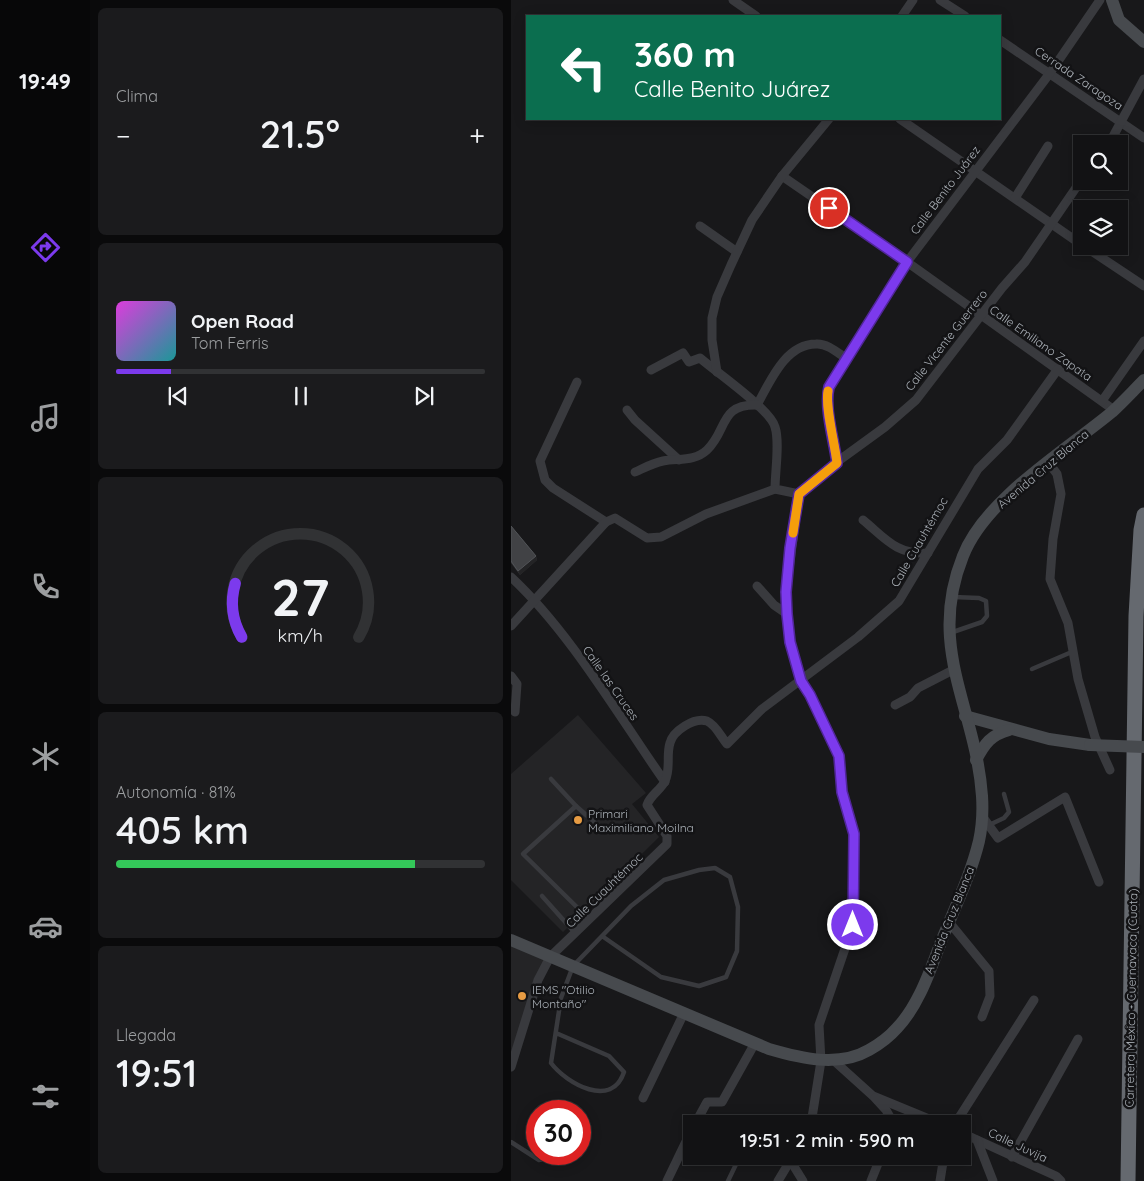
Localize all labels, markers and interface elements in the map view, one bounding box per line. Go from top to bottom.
text: 360 m [634,32,736,76]
icon: left [551,35,616,100]
street label: Cerrada Zaragoza [1032,43,1126,113]
text: 19:49 [19,67,71,95]
text: Calle Benito Juárez [634,75,830,103]
text: Clima [116,86,158,106]
text: 21.5° [260,110,340,158]
text: − [116,118,131,153]
text: + [469,118,485,153]
map controls [1073,135,1128,255]
button: search [1073,135,1128,190]
street label: Calle Benito Juárez [907,143,983,237]
pin [808,187,850,229]
icon: arrive [815,194,843,222]
button: layers [1073,200,1128,255]
icon: directions [28,230,63,265]
street label: Calle Vicente Guerrero [902,286,990,394]
street label: Calle Emiliano Zapata [987,302,1095,384]
text: Open Road [191,309,294,333]
text: Tom Ferris [191,333,268,353]
icon: previous [164,382,192,410]
icon: pause [287,382,315,410]
icon: next [410,382,438,410]
icon: music [28,400,63,435]
street label: Avenida Cruz Blanca [994,426,1092,512]
street label: Calle Cuauhtémoc [887,494,951,590]
text: 27 [271,564,330,629]
icon: phone [28,569,63,604]
text: km/h [278,624,323,646]
street label: Calle las Cruces [580,643,642,723]
icon: climate [28,739,63,774]
text: Autonomía · 81% [116,782,236,802]
text: 405 km [116,806,249,854]
place label: Primari Maximiliano Moilna [588,806,694,835]
marker: Primari Maximiliano Moilna [572,814,584,826]
street label: Calle Cuauhtémoc [562,849,646,931]
street label: Avenida Cruz Blanca [921,864,977,976]
street label: Carretera México - Cuernavaca (Cuota) [1122,888,1140,1108]
position arrow [826,898,878,950]
icon: car [28,909,63,944]
place label: IEMS "Otilio Montaño" [532,982,595,1011]
marker: IEMS "Otilio Montaño" [516,990,528,1002]
text: Llegada [116,1025,176,1045]
text: 19:51 [116,1049,197,1097]
icon: filters [28,1079,63,1114]
speed limit sign: 30 [526,1100,591,1165]
street label: Calle Juvija [986,1125,1050,1165]
text: 19:51 · 2 min · 590 m [740,1128,914,1152]

